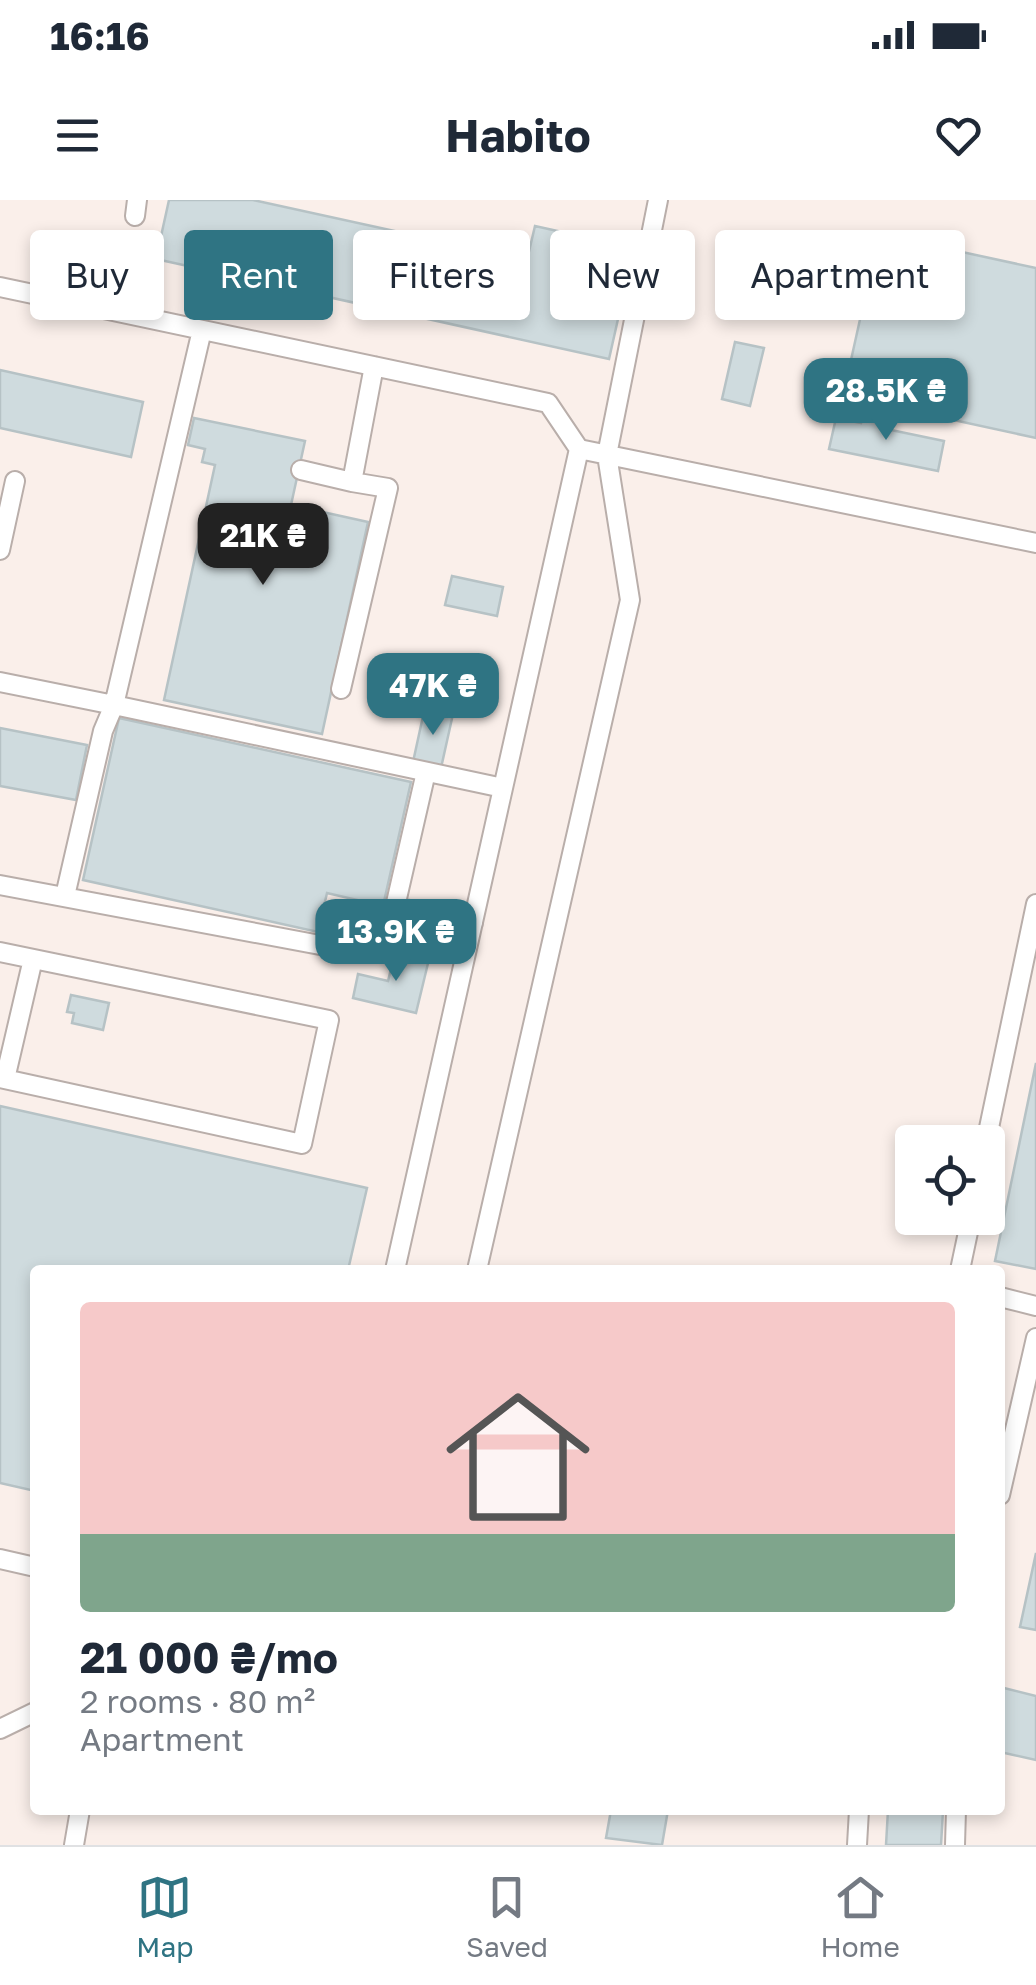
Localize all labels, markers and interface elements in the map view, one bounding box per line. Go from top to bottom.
text: 16:16 [50,13,150,58]
icon: menu [50,108,105,163]
text: Habito [445,108,591,162]
icon: heart [931,108,986,163]
chip: Buy [30,230,164,320]
chip: Rent [184,230,333,320]
chip: Filters [353,230,530,320]
chip: New [550,230,695,320]
chip: Apartment [715,230,965,320]
pin: 28.5K ₴ [794,358,978,443]
text: 28.5K ₴ [826,371,946,409]
pin: 21K ₴ [193,503,333,588]
text: 21K ₴ [220,516,306,554]
pin: 47K ₴ [363,653,503,738]
text: 47K ₴ [389,666,477,704]
pin: 13.9K ₴ [304,899,488,984]
text: 13.9K ₴ [337,912,455,950]
map controls [895,1125,1005,1235]
button: locate [895,1125,1005,1235]
icon: home [428,1367,608,1547]
text: 21 000 ₴/mo [80,1632,338,1682]
text: 2 rooms · 80 m² [80,1682,315,1720]
text: Apartment [80,1720,244,1758]
tab: Map [136,1870,193,1963]
tab: Saved [466,1870,548,1963]
tab: Home [821,1870,900,1963]

